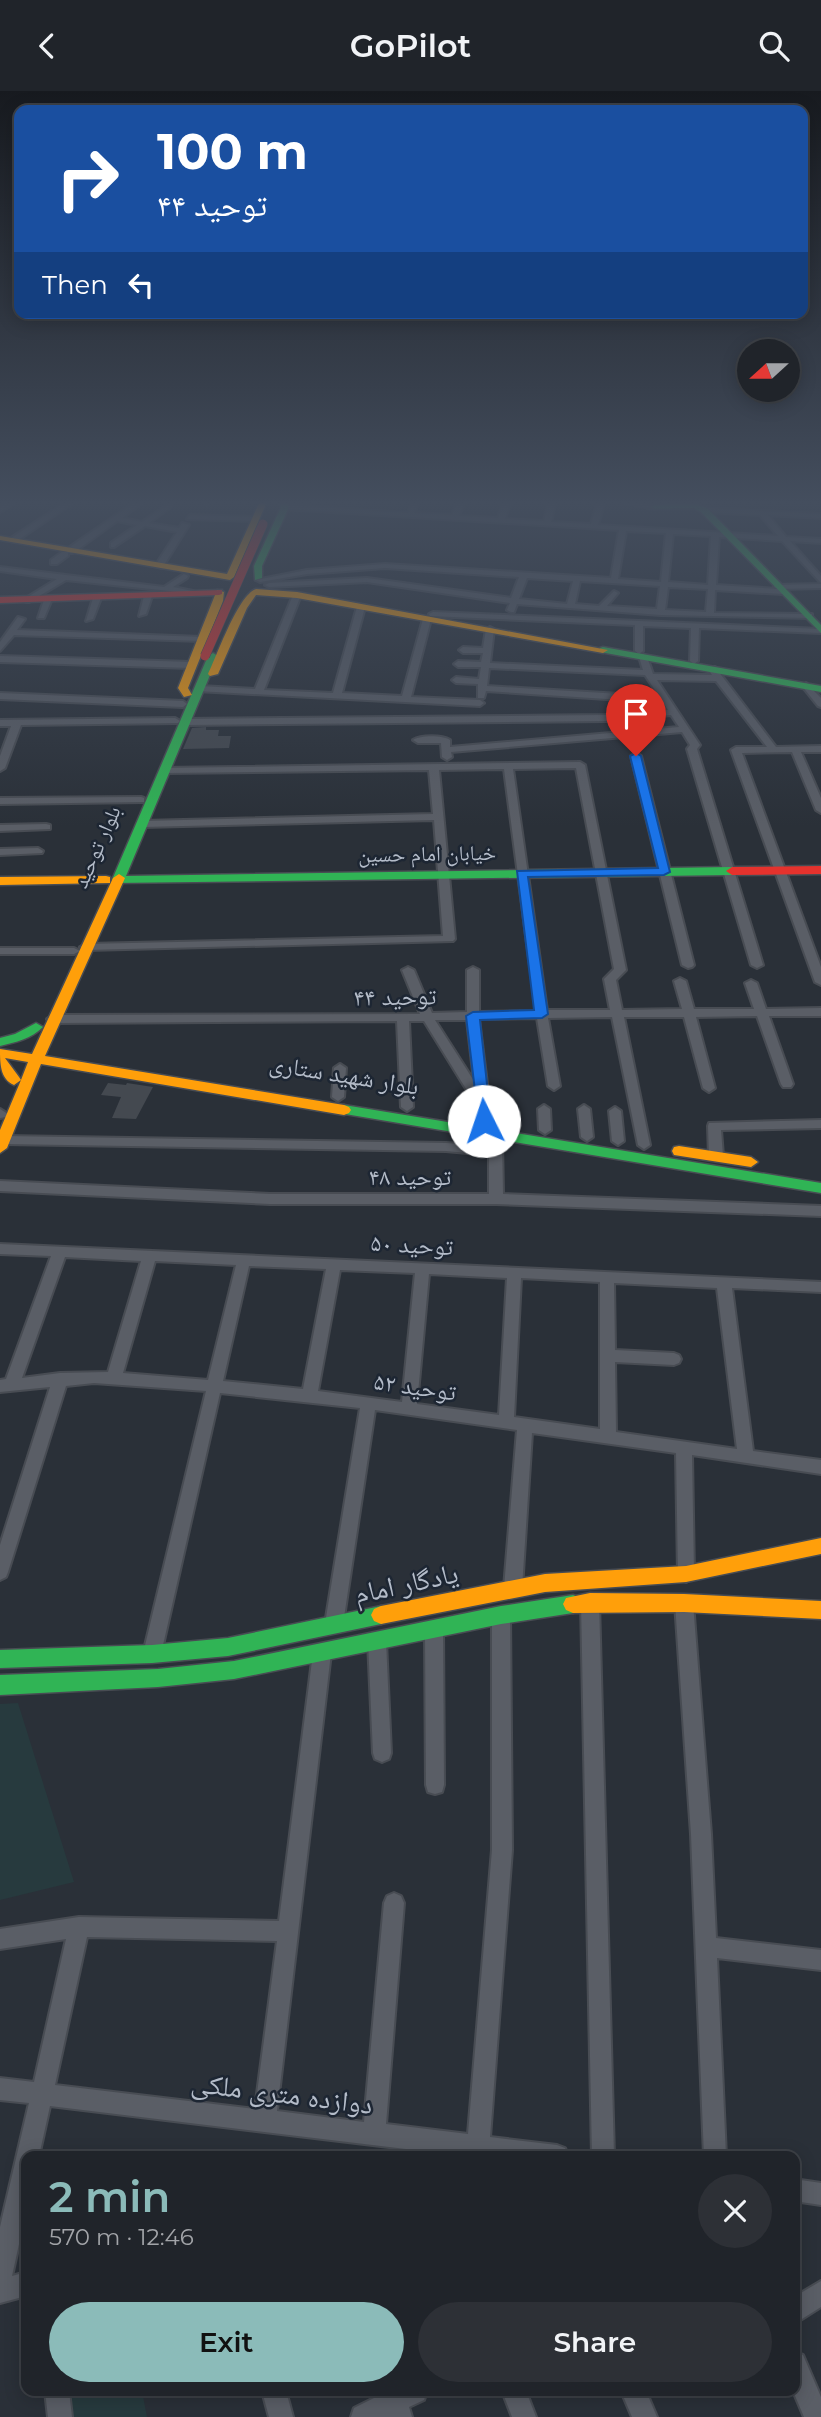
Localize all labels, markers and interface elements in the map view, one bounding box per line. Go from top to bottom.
text: GoPilot [350,26,471,65]
icon: back [28,27,66,65]
icon: search [755,27,793,65]
text: 100 m [157,122,308,181]
icon: right [42,133,133,224]
text: توحید ۴۴ [157,185,267,224]
icon: left [122,266,160,304]
text: Then [42,269,108,301]
north arrow [737,339,800,403]
map controls [737,339,800,402]
pin [606,684,666,756]
icon: arrive [617,695,655,733]
street label: بلوار توحید [67,802,126,892]
street label: خیابان امام حسین [358,840,496,869]
street label: توحید ۴۴ [353,981,437,1012]
street label: بلوار شهید ستاری [267,1048,421,1101]
position arrow [447,1084,521,1158]
street label: توحید ۴۸ [369,1162,451,1191]
street label: توحید ۵۰ [370,1228,454,1261]
street label: توحید ۵۲ [372,1366,458,1407]
street label: یادگار امام [351,1555,461,1613]
street label: دوازده متری ملکی [189,2065,375,2122]
text: 2 min [49,2171,170,2223]
button: close [698,2174,772,2248]
text: 570 m · 12:46 [49,2223,194,2251]
button: Exit [49,2302,404,2382]
button: Share [418,2302,772,2382]

